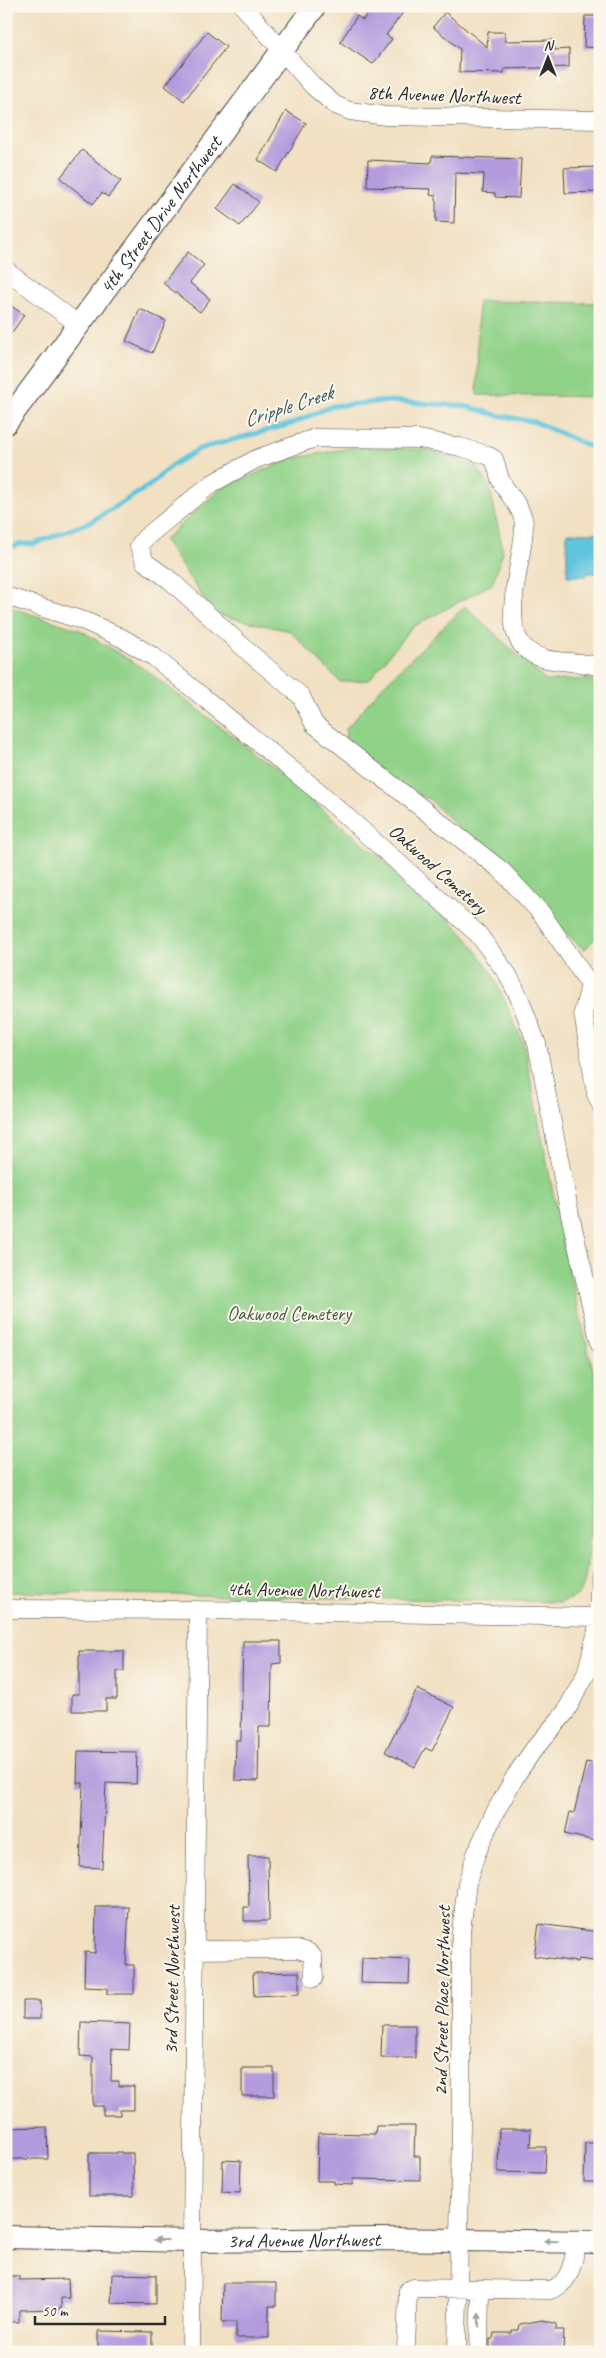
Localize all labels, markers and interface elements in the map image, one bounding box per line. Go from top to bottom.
north arrow [524,32,574,82]
text: N [544,37,555,54]
street label: 8th Avenue Northwest [367,80,523,110]
street label: 4th Street Drive Northwest [94,129,228,299]
water label: Cripple Creek [240,378,340,433]
street label: Oakwood Cemetery [384,818,494,921]
park label: Oakwood Cemetery [227,1301,353,1326]
street label: 4th Avenue Northwest [226,1576,382,1604]
street label: 3rd Street Northwest [158,1903,186,2055]
street label: 2nd Street Place Northwest [428,1904,456,2096]
street label: 3rd Avenue Northwest [228,2226,383,2253]
one-way arrow [153,2236,169,2244]
one-way arrow [543,2237,559,2245]
scale bar [35,2293,165,2325]
text: 50 m [42,2302,69,2321]
one-way arrow [476,2312,484,2328]

